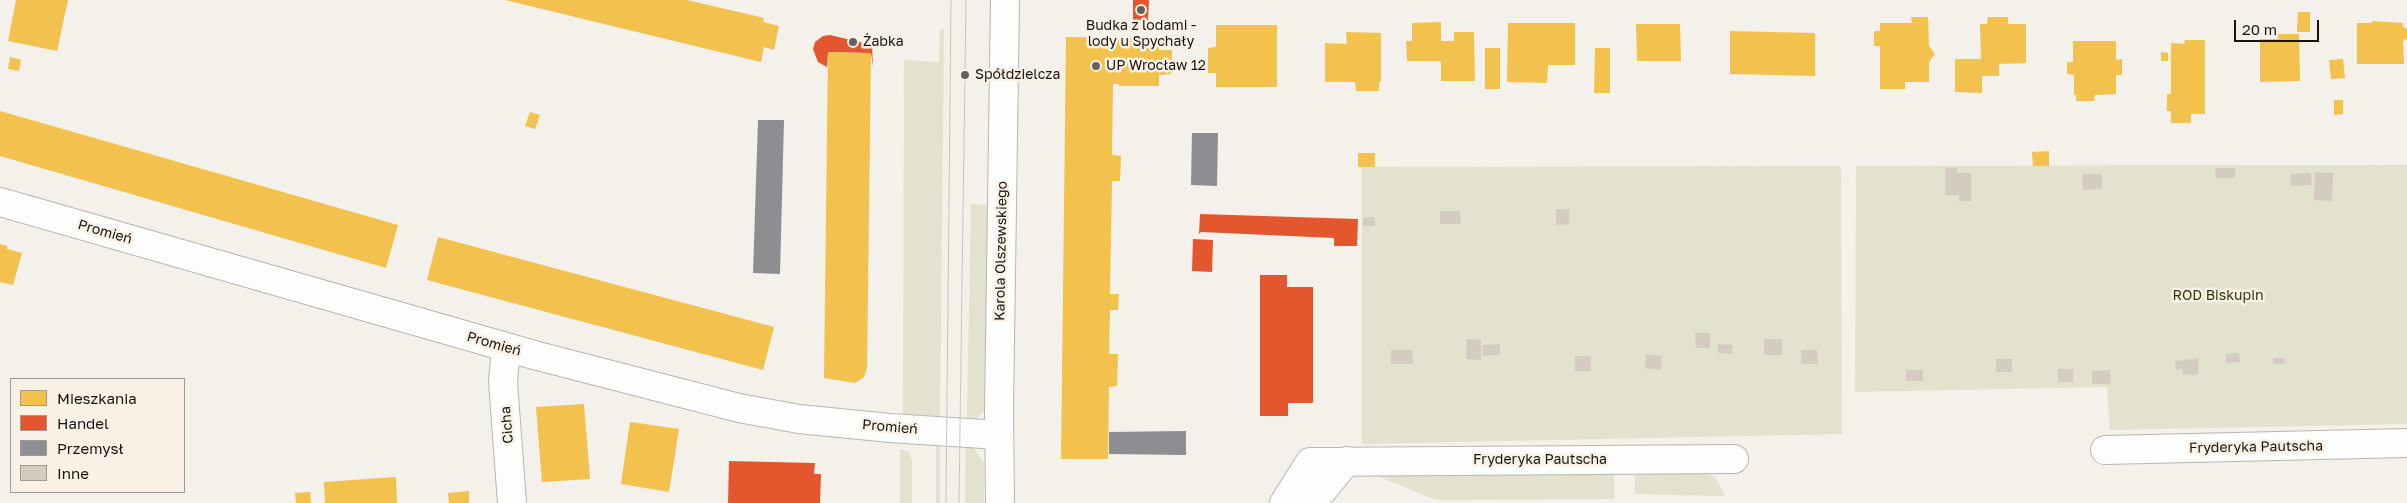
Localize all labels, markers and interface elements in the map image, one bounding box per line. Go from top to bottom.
marker: Budka z lodami - lody u Spychały [1135,4,1147,16]
scale bar [2237,10,2322,42]
place label: Budka z lodami - lody u Spychały [1086,18,1196,50]
text: 20 m [2242,20,2277,38]
place label: Żabka [863,34,904,50]
marker: Żabka [847,36,859,48]
place label: UP Wrocław 12 [1106,58,1206,74]
marker: UP Wrocław 12 [1090,60,1102,72]
place label: Spółdzielcza [975,67,1060,83]
marker: Spółdzielcza [959,69,971,81]
street label: Karola Olszewskiego [991,181,1011,321]
street label: Promień [76,216,134,248]
park label: ROD Biskupin [2172,288,2264,304]
street label: Promień [465,328,523,360]
legend [10,378,185,493]
text: Mieszkania [57,389,137,407]
street label: Cicha [497,406,517,444]
text: Handel [57,414,109,432]
street label: Promień [861,416,919,438]
street label: Fryderyka Pautscha [2189,437,2323,457]
text: Przemysł [57,439,124,457]
street label: Fryderyka Pautscha [1473,452,1607,468]
text: Inne [57,464,89,482]

